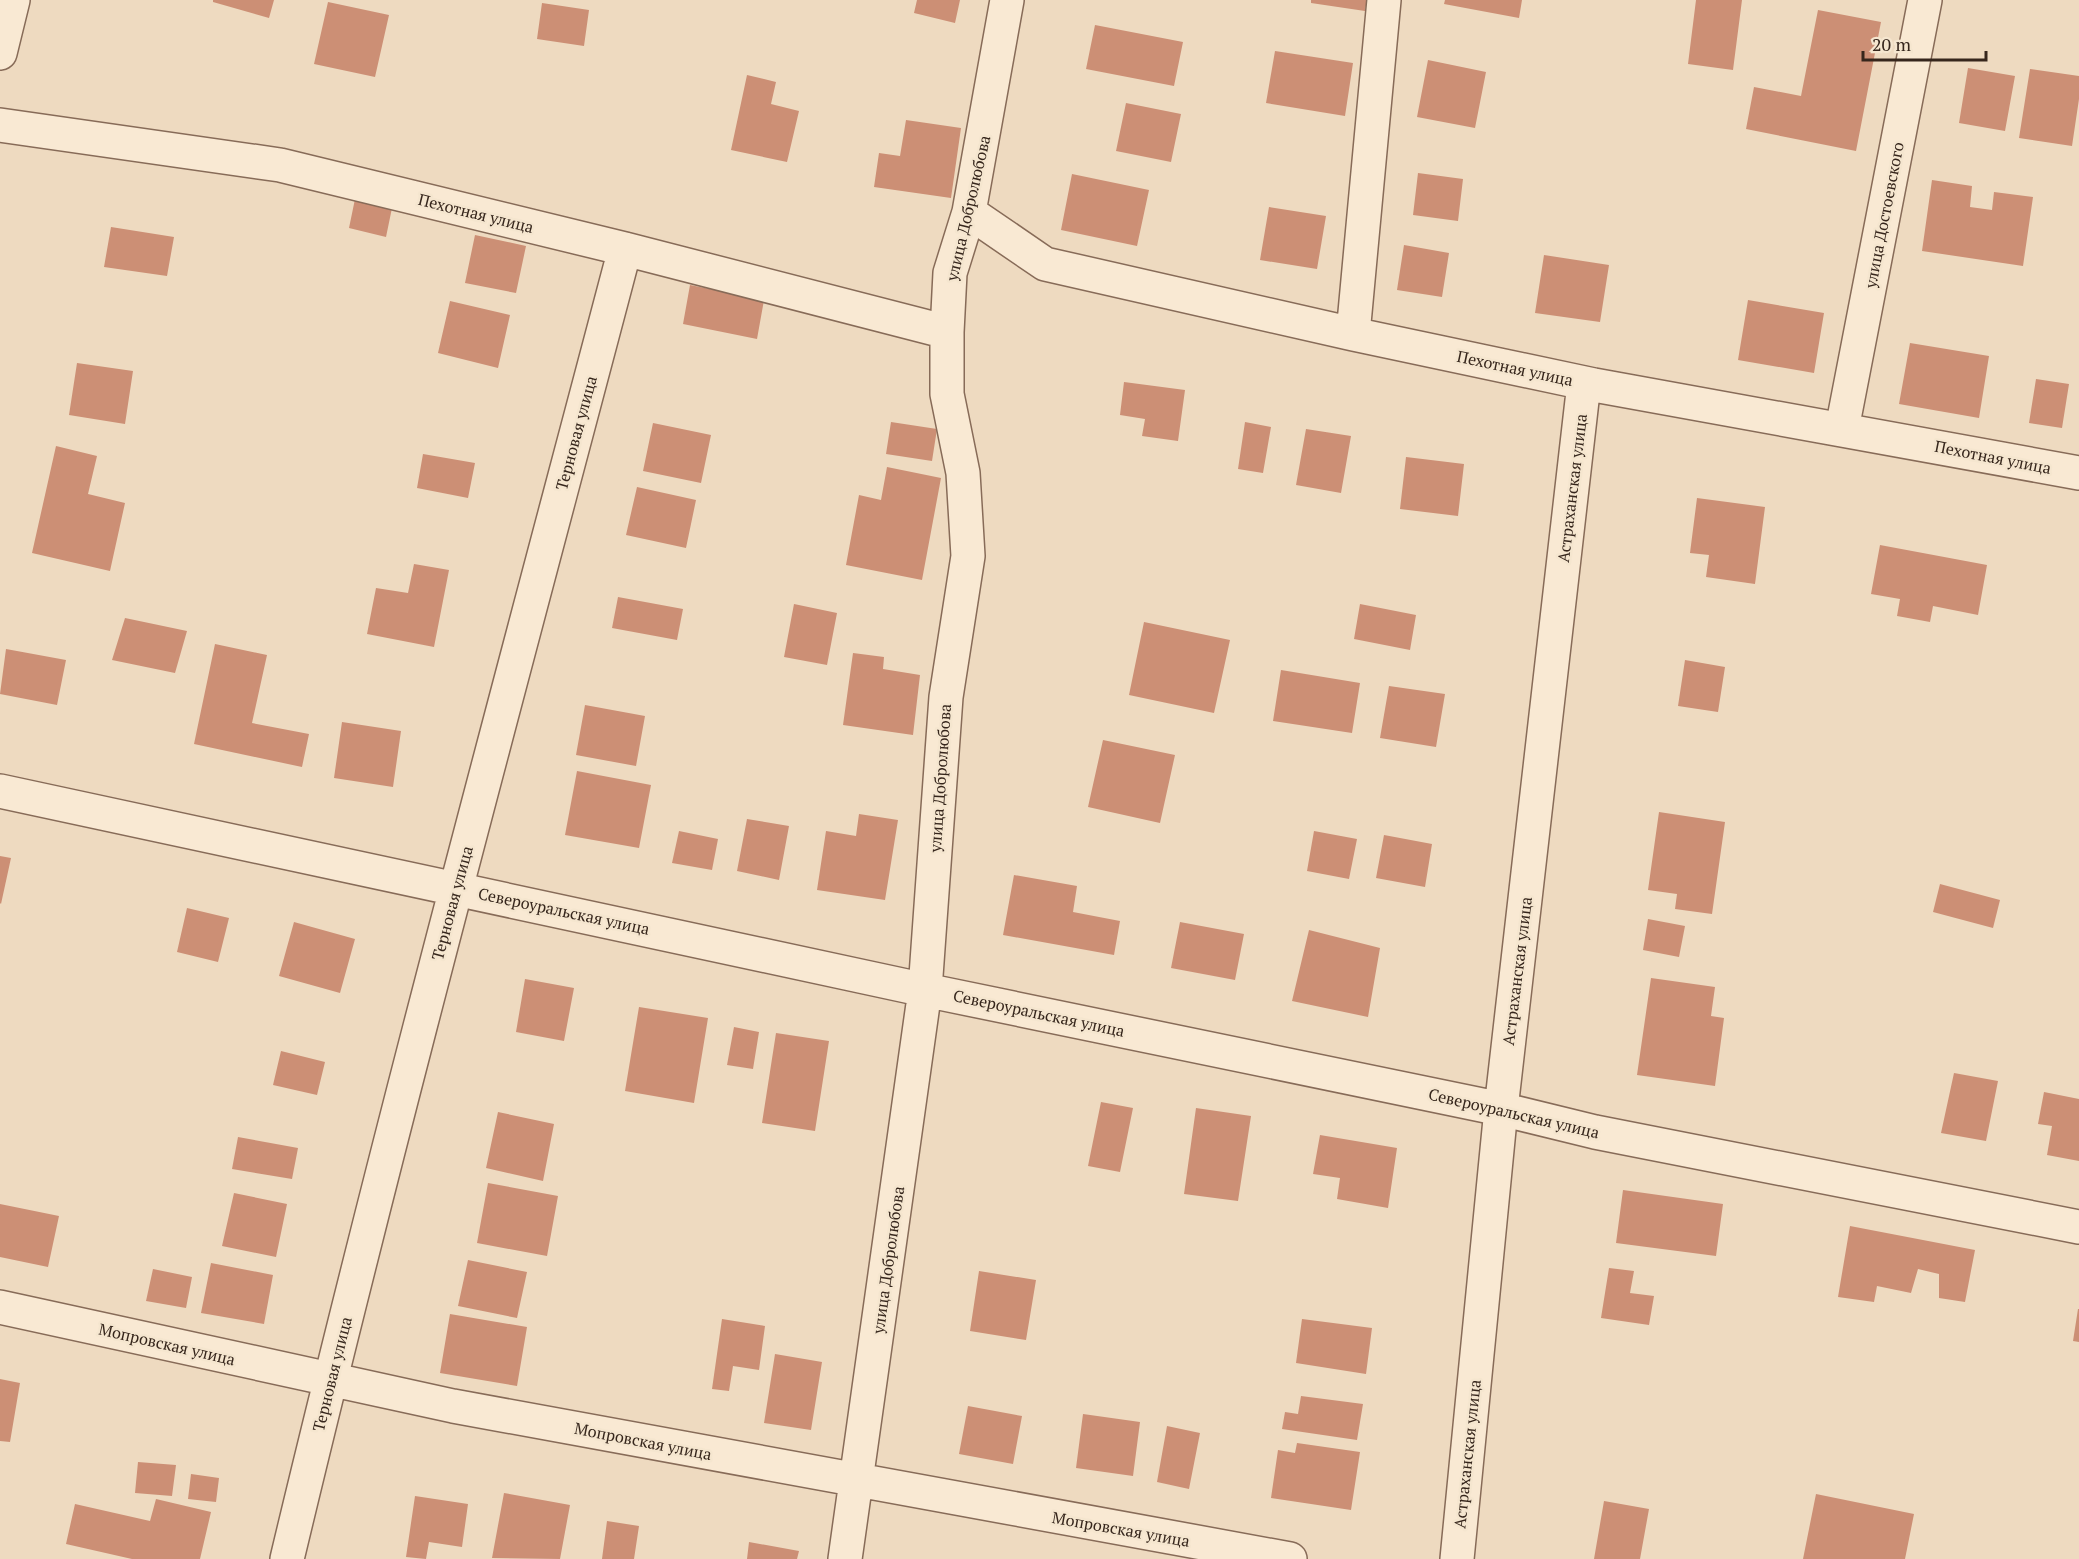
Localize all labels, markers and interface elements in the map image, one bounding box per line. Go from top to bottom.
scale bar [1863,24,1986,62]
text: 20 m [1872,32,1912,56]
street label: улица Добролюбова [940,133,995,284]
street label: улица Достоевского [1859,140,1909,291]
street label: Пехотная улица [416,188,536,238]
street label: Пехотная улица [1455,345,1575,391]
street label: Терновая улица [550,373,602,493]
street label: Астраханская улица [1552,412,1592,564]
street label: Пехотная улица [1933,435,2053,479]
street label: улица Добролюбова [924,703,956,854]
street label: Терновая улица [426,843,478,963]
street label: Североуральская улица [476,882,652,940]
street label: Астраханская улица [1497,895,1537,1047]
street label: Североуральская улица [951,984,1127,1042]
street label: Североуральская улица [1426,1083,1602,1143]
street label: улица Добролюбова [867,1185,909,1336]
street label: Терновая улица [307,1314,357,1434]
street label: Мопровская улица [97,1318,237,1370]
street label: Астраханская улица [1448,1379,1486,1529]
street label: Мопровская улица [572,1417,714,1465]
street label: Мопровская улица [1050,1506,1192,1552]

